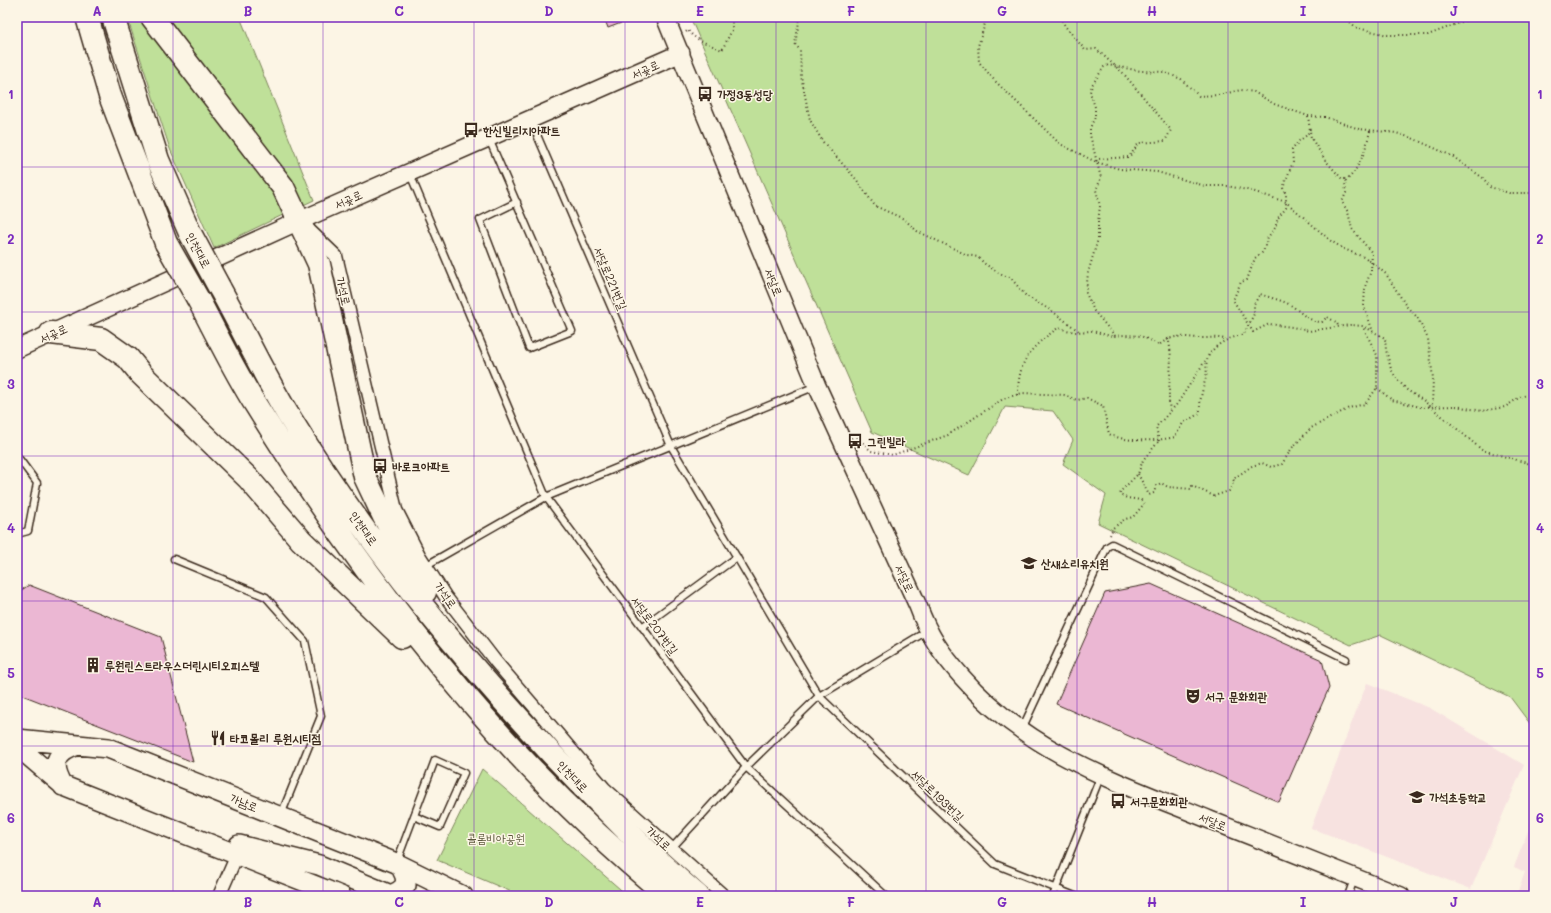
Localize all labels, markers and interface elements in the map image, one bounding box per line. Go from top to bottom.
text: A [92,2,102,19]
text: B [244,2,253,19]
text: C [394,2,404,19]
text: D [544,2,554,19]
text: E [696,2,704,19]
text: F [847,2,855,19]
text: G [997,2,1007,19]
text: H [1147,2,1157,19]
text: I [1300,2,1307,19]
text: J [1450,2,1458,19]
street label: 서곶로 [629,56,661,82]
text: 1 [8,85,14,102]
bus stop icon: 가정3동성당 [696,85,714,103]
text: 1 [1537,85,1543,102]
place label: 가정3동성당 [717,86,773,102]
bus stop icon: 한신빌리지아파트 [462,121,480,139]
place label: 한신빌리지아파트 [482,122,561,138]
street label: 서곶로 [332,186,364,212]
street label: 인천대로 [183,229,215,271]
text: 2 [7,230,15,247]
text: 2 [1536,230,1544,247]
street label: 서달로221번길 [591,244,632,312]
street label: 서달로 [761,266,787,298]
street label: 가석로 [333,275,355,307]
street label: 서곶로 [36,320,70,346]
text: 3 [7,375,15,392]
text: 3 [1536,375,1544,392]
bus stop icon: 그린빌라 [846,432,864,450]
place label: 그린빌라 [867,433,906,449]
bus stop icon: 바로크아파트 [371,457,389,475]
place label: 바로크아파트 [392,458,450,474]
street label: 인천대로 [346,508,382,548]
text: 4 [7,519,15,536]
text: 4 [1536,519,1544,536]
school or university icon: 산새소리유치원 [1020,554,1038,572]
place label: 산새소리유치원 [1040,555,1109,571]
street label: 서달로 [892,561,918,595]
street label: 가석로 [431,579,461,611]
street label: 서달로207번길 [628,593,682,658]
building icon: 루원린스트라우스더린시티오피스텔 [84,656,102,674]
place label: 루원린스트라우스더린시티오피스텔 [105,657,260,673]
text: 5 [7,664,15,681]
text: 5 [1536,664,1544,681]
theatre icon: 서구 문화회관 [1184,687,1202,705]
place label: 서구 문화회관 [1205,688,1268,704]
restaurant icon: 타코몰리 루원시티점 [209,729,227,747]
place label: 타코몰리 루원시티점 [230,730,322,746]
street label: 인천대로 [554,757,592,795]
street label: 서달로193번길 [908,766,968,825]
school or university icon: 가석초등학교 [1408,788,1426,806]
street label: 가남로 [228,789,260,815]
place label: 가석초등학교 [1429,789,1487,805]
bus stop icon: 서구문화회관 [1109,792,1127,810]
place label: 서구문화회관 [1130,793,1188,809]
street label: 서달로 [1197,808,1229,834]
text: 6 [7,809,15,826]
text: 6 [1536,809,1544,826]
street label: 가석로 [643,822,675,854]
park label: 콜롬비아공원 [467,830,525,846]
text: A [92,893,102,910]
text: B [244,893,253,910]
text: C [394,893,404,910]
text: D [544,893,554,910]
text: E [696,893,704,910]
text: F [847,893,855,910]
text: G [997,893,1007,910]
text: H [1147,893,1157,910]
text: I [1300,893,1307,910]
text: J [1450,893,1458,910]

